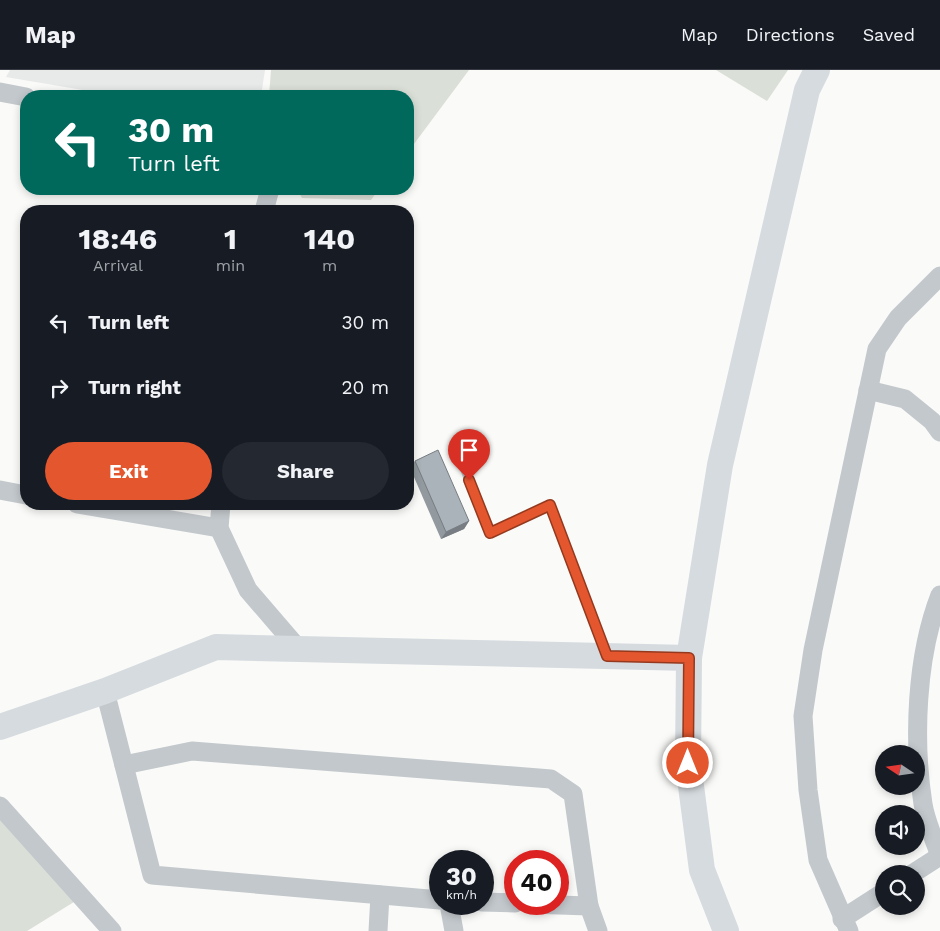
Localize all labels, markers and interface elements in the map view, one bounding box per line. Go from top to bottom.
text: Map [25,21,76,49]
text: Map [681,24,718,45]
text: Directions [746,24,835,45]
text: Saved [863,24,915,45]
text: 30 m [128,109,214,151]
icon: left [45,110,110,175]
text: Turn left [128,151,220,176]
text: 18:46 [79,221,157,256]
text: 1 [224,221,237,256]
text: 140 [304,221,355,256]
text: Arrival [93,256,143,275]
text: min [216,256,245,275]
text: m [322,256,337,275]
icon: left [45,309,73,337]
text: Turn left [88,311,169,334]
text: 30 m [342,311,389,334]
icon: right [45,374,73,402]
text: Turn right [88,376,181,399]
text: 20 m [342,376,389,399]
pin [448,429,490,480]
icon: arrive [455,436,483,464]
button: Exit [45,442,212,500]
button: Share [222,442,389,500]
position arrow [661,736,713,788]
north arrow [875,745,925,795]
map controls [875,745,925,915]
button: sound [875,805,925,855]
speed limit sign: 40 [504,850,569,915]
text: 30 [446,862,477,891]
button: search [875,865,925,915]
text: km/h [446,888,477,902]

